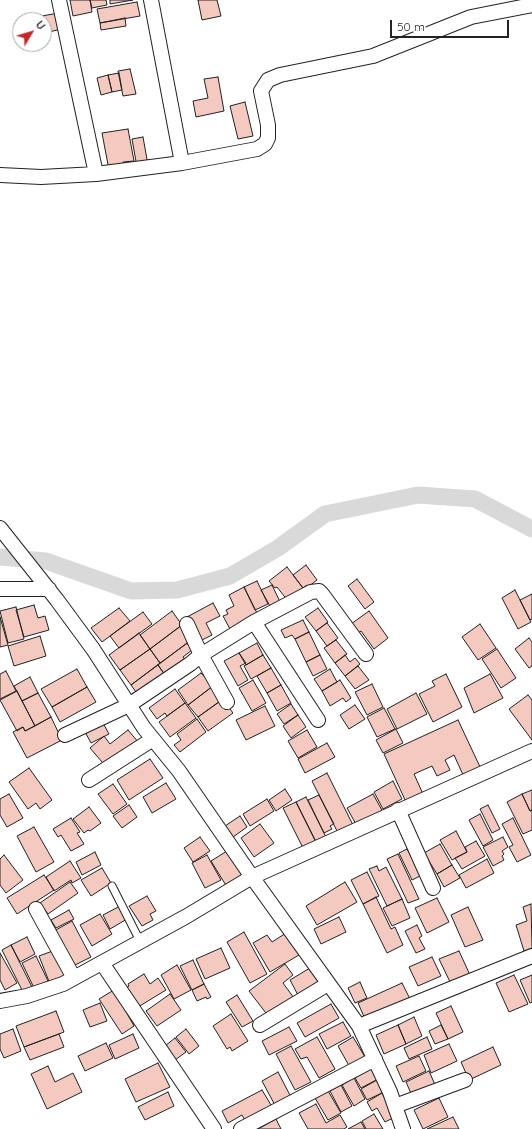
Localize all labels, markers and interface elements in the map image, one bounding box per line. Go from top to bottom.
north arrow [12,12,52,52]
scale bar [392,12,511,38]
text: U [33,18,49,33]
text: 50 m [397,19,425,34]

